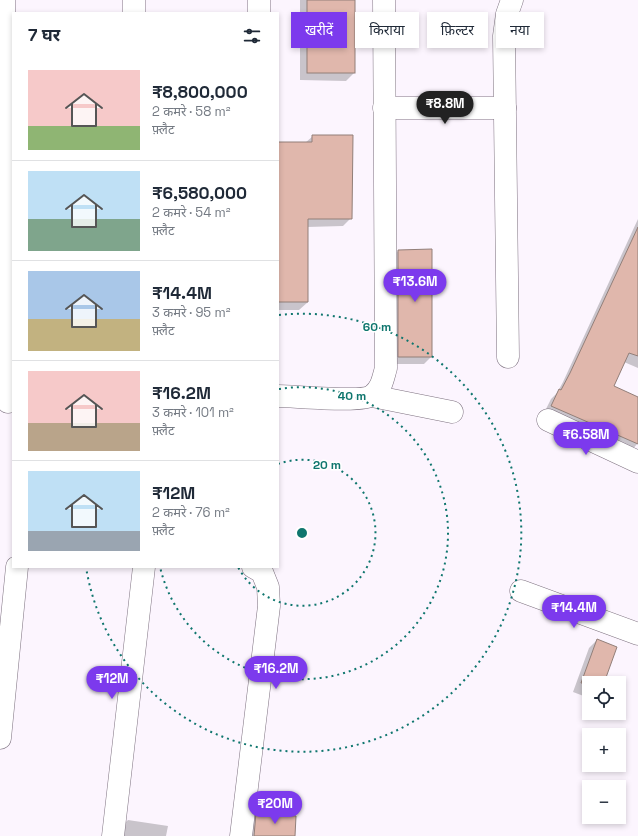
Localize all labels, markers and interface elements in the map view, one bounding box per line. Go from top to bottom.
chip: खरीदें [291,12,347,48]
chip: किराया [355,12,419,48]
chip: फ़िल्टर [427,12,488,48]
chip: नया [496,12,544,48]
text: 7 घर [28,24,60,46]
icon: filters [241,25,263,47]
text: ₹8,800,000 [152,81,248,103]
icon: home [60,86,108,134]
pin: ₹8.8M [417,91,473,125]
text: ₹8.8M [425,95,465,112]
text: 2 कमरे · 58 m² [152,103,231,120]
text: फ़्लैट [152,121,175,138]
text: ₹6,580,000 [152,182,247,204]
icon: home [60,187,108,235]
text: 2 कमरे · 54 m² [152,204,231,221]
text: फ़्लैट [152,222,175,239]
pin: ₹13.6M [382,269,448,303]
text: ₹13.6M [392,273,438,290]
text: ₹14.4M [152,282,212,304]
icon: home [60,287,108,335]
text: 3 कमरे · 95 m² [152,304,230,321]
text: 60 m [363,319,391,335]
text: फ़्लैट [152,322,175,339]
text: ₹16.2M [152,382,211,404]
icon: home [60,387,108,435]
text: 40 m [338,388,366,404]
text: 3 कमरे · 101 m² [152,404,234,421]
text: फ़्लैट [152,422,175,439]
pin: ₹6.58M [553,422,619,456]
text: ₹6.58M [562,426,610,443]
text: 20 m [313,457,341,473]
text: ₹12M [152,482,195,504]
icon: home [60,487,108,535]
text: 2 कमरे · 76 m² [152,504,230,521]
text: फ़्लैट [152,522,175,539]
centre of rings [295,526,309,540]
pin: ₹14.4M [541,595,607,629]
text: ₹14.4M [551,599,597,616]
pin: ₹16.2M [243,656,309,690]
text: ₹16.2M [253,660,299,677]
pin: ₹12M [88,666,136,700]
text: ₹12M [95,670,129,687]
map controls [582,676,626,824]
button: locate [582,676,626,720]
button: + [582,728,626,772]
button: − [582,780,626,824]
pin: ₹20M [251,791,299,825]
text: ₹20M [257,795,293,812]

